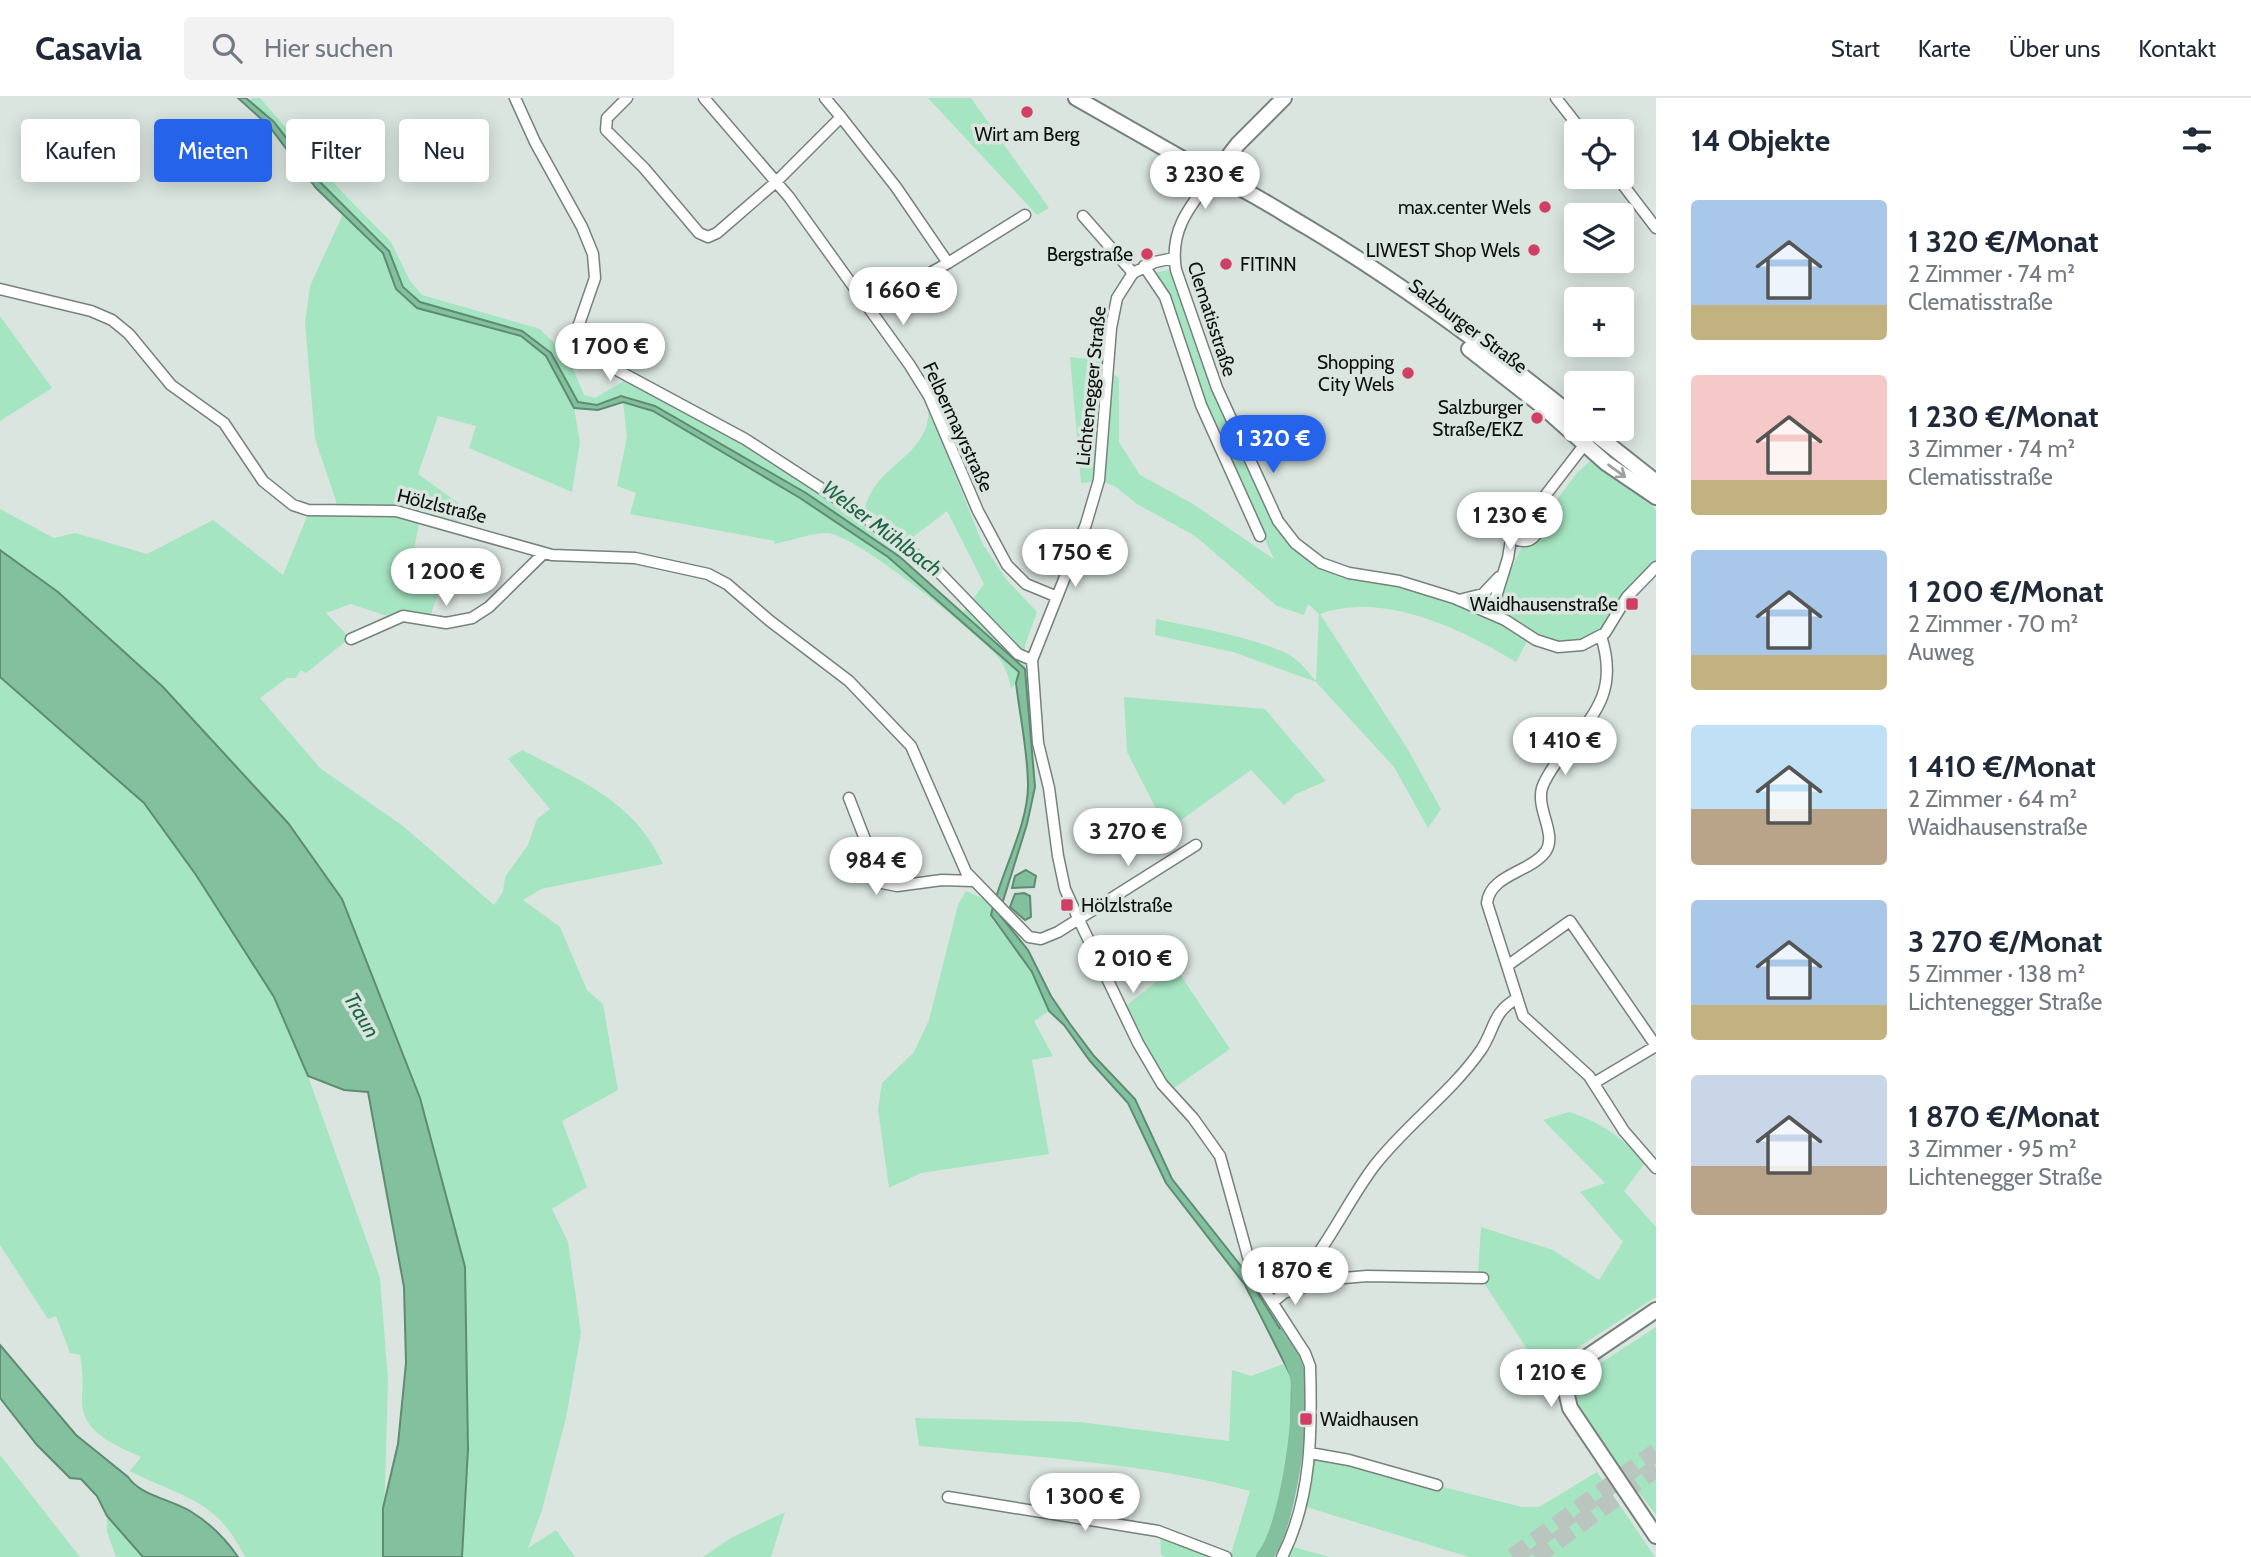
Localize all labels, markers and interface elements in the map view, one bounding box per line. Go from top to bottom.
search box [184,17,674,80]
text: Casavia [35,28,142,68]
icon: search [208,29,246,67]
text: Hier suchen [264,32,393,64]
text: Start [1831,34,1880,63]
text: Karte [1918,34,1971,63]
text: Über uns [2009,34,2100,63]
text: Kontakt [2138,34,2216,63]
marker: Wirt am Berg [1019,104,1035,120]
chip: Kaufen [21,119,140,182]
chip: Mieten [154,119,272,182]
chip: Filter [286,119,385,182]
chip: Neu [399,119,489,182]
map controls [1564,119,1634,441]
button: locate [1564,119,1634,189]
icon: filters [2178,121,2216,159]
text: 14 Objekte [1691,122,1830,159]
place label: Wirt am Berg [974,123,1080,146]
pin: 3 230 € [1140,152,1270,211]
text: 3 230 € [1166,160,1244,188]
place label: max.center Wels [1398,196,1531,219]
marker: max.center Wels [1537,199,1553,215]
button: layers [1564,203,1634,273]
text: 1 320 €/Monat [1908,223,2098,260]
icon: home [1747,228,1831,312]
place label: LIWEST Shop Wels [1366,239,1520,262]
marker: LIWEST Shop Wels [1526,242,1542,258]
place label: Bergstraße [1047,243,1133,266]
marker: Bergstraße [1139,246,1155,262]
place label: FITINN [1240,253,1297,276]
marker: FITINN [1218,256,1234,272]
street label: Clematisstraße [1183,259,1241,380]
text: 2 Zimmer · 74 m² [1908,260,2075,288]
pin: 1 660 € [838,268,968,327]
street label: Salzburger Straße [1404,274,1532,378]
text: 1 660 € [865,276,941,304]
button: + [1564,287,1634,357]
text: Clematisstraße [1908,288,2053,316]
street label: Lichtenegger Straße [1071,305,1111,467]
pin: 1 700 € [545,324,675,383]
text: 1 700 € [571,332,649,360]
place label: Shopping City Wels [1317,351,1395,396]
street label: Felbermayrstraße [918,358,998,496]
marker: Shopping City Wels [1400,365,1416,381]
button: − [1564,371,1634,441]
place label: Salzburger Straße/EKZ [1432,396,1524,441]
text: 1 230 €/Monat [1908,398,2098,435]
icon: home [1747,403,1831,487]
marker: Salzburger Straße/EKZ [1529,410,1545,426]
pin: 1 320 € [1208,416,1338,475]
text: 1 320 € [1236,424,1310,452]
text: 3 Zimmer · 74 m² [1908,435,2075,463]
text: Clematisstraße [1908,463,2053,491]
one-way arrow [1607,464,1626,478]
water label: Welser Mühlbach [817,475,947,581]
street label: Hölzlstraße [395,484,489,528]
pin: 1 230 € [1445,492,1575,552]
text: 1 230 € [1473,501,1547,529]
pin: 1 750 € [1010,530,1140,589]
text: 1 750 € [1038,538,1112,566]
pin: 1 200 € [381,548,511,608]
text: 1 200 € [407,557,485,585]
text: 1 200 €/Monat [1908,573,2103,610]
icon: home [1747,578,1831,662]
place label: Waidhausenstraße [1470,593,1618,616]
marker: Waidhausenstraße [1624,596,1640,612]
text: 2 Zimmer · 70 m² [1908,610,2078,638]
text: Auweg [1908,638,1974,666]
pin: 1 410 € [1500,718,1630,777]
text: 1 410 € [1529,726,1601,754]
text: 1 410 €/Monat [1908,748,2096,785]
icon: home [1747,753,1831,837]
text: 2 Zimmer · 64 m² [1908,785,2077,813]
pin: 3 270 € [1063,808,1193,868]
text: Waidhausenstraße [1908,813,2088,841]
text: 3 270 € [1089,817,1167,845]
pin: 984 € [827,838,925,897]
text: 984 € [845,846,907,874]
place label: Hölzlstraße [1081,894,1173,917]
marker: Hölzlstraße [1059,897,1075,913]
text: 3 270 €/Monat [1908,923,2102,960]
icon: home [1747,928,1831,1012]
pin: 2 010 € [1068,936,1198,995]
text: 2 010 € [1094,944,1172,972]
text: 5 Zimmer · 138 m² [1908,960,2085,988]
water label: Traun [339,988,385,1042]
text: Lichtenegger Straße [1908,988,2102,1016]
text: 1 870 €/Monat [1908,1098,2100,1135]
icon: home [1747,1103,1831,1187]
text: 3 Zimmer · 95 m² [1908,1135,2077,1163]
text: Lichtenegger Straße [1908,1163,2102,1191]
pin: 1 870 € [1230,1248,1360,1307]
text: 1 870 € [1257,1256,1333,1284]
pin: 1 210 € [1486,1350,1616,1409]
text: 1 210 € [1516,1358,1586,1386]
place label: Waidhausen [1320,1408,1419,1431]
marker: Waidhausen [1298,1411,1314,1427]
pin: 1 300 € [1020,1474,1150,1533]
text: 1 300 € [1046,1482,1124,1510]

